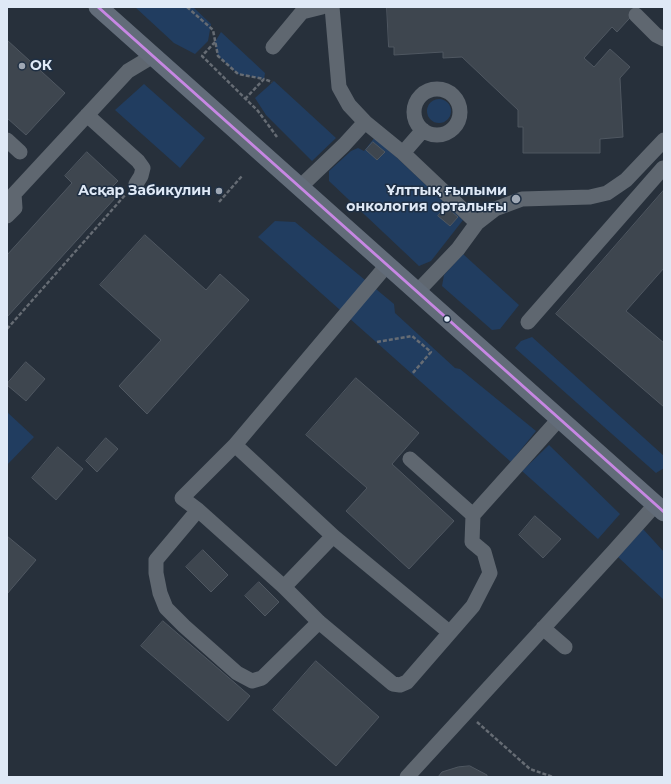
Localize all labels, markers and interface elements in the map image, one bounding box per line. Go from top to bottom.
place label: ОК [30,58,52,74]
marker: ОК [17,61,27,71]
place label: Асқар Забикулин [78,183,211,199]
place label: Ұлттық ғылыми онкология орталығы [346,183,507,216]
marker: Асқар Забикулин [214,186,224,196]
marker: Ұлттық ғылыми онкология орталығы [510,193,522,205]
unlabelled marker [442,314,452,324]

